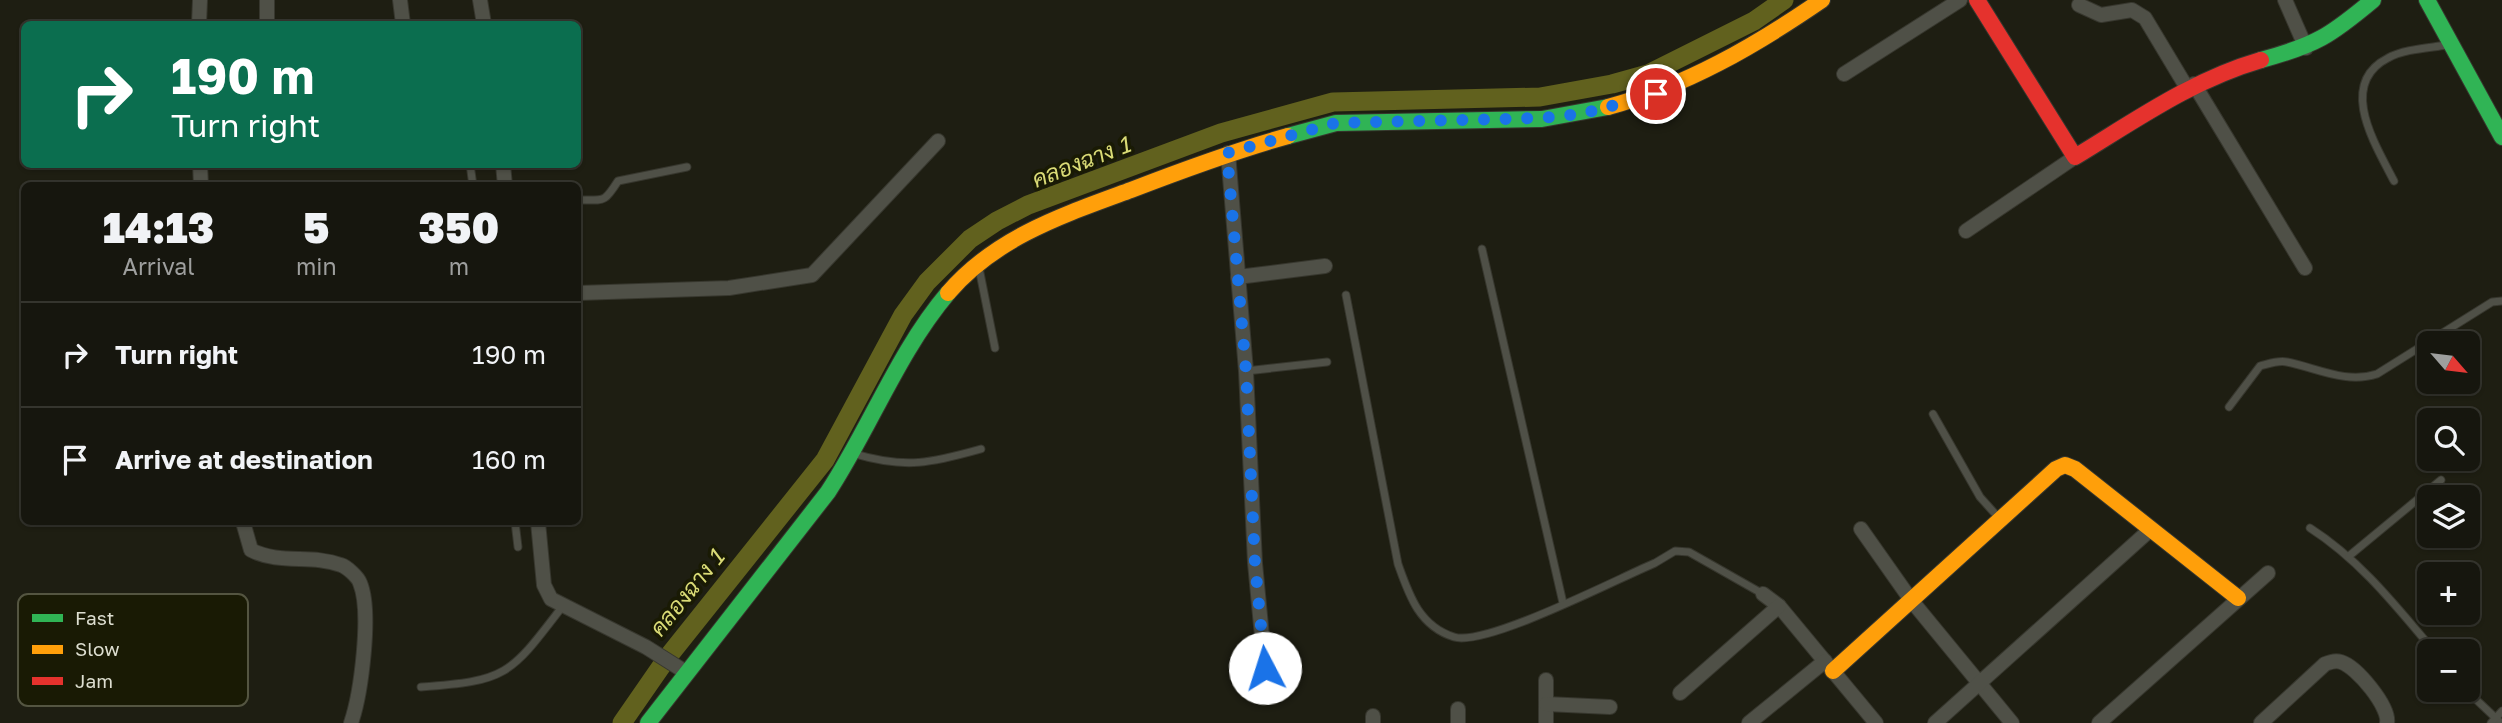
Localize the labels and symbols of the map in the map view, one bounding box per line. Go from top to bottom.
pin [1626,64,1686,124]
water label: คลองฉาง 1 [1028,129,1134,193]
north arrow [2417,331,2480,394]
water label: คลองฉาง 1 [643,543,730,641]
legend [18,594,248,706]
text: Fast [75,606,114,629]
position arrow [1228,631,1302,705]
text: Slow [75,637,120,660]
text: Jam [75,669,113,692]

